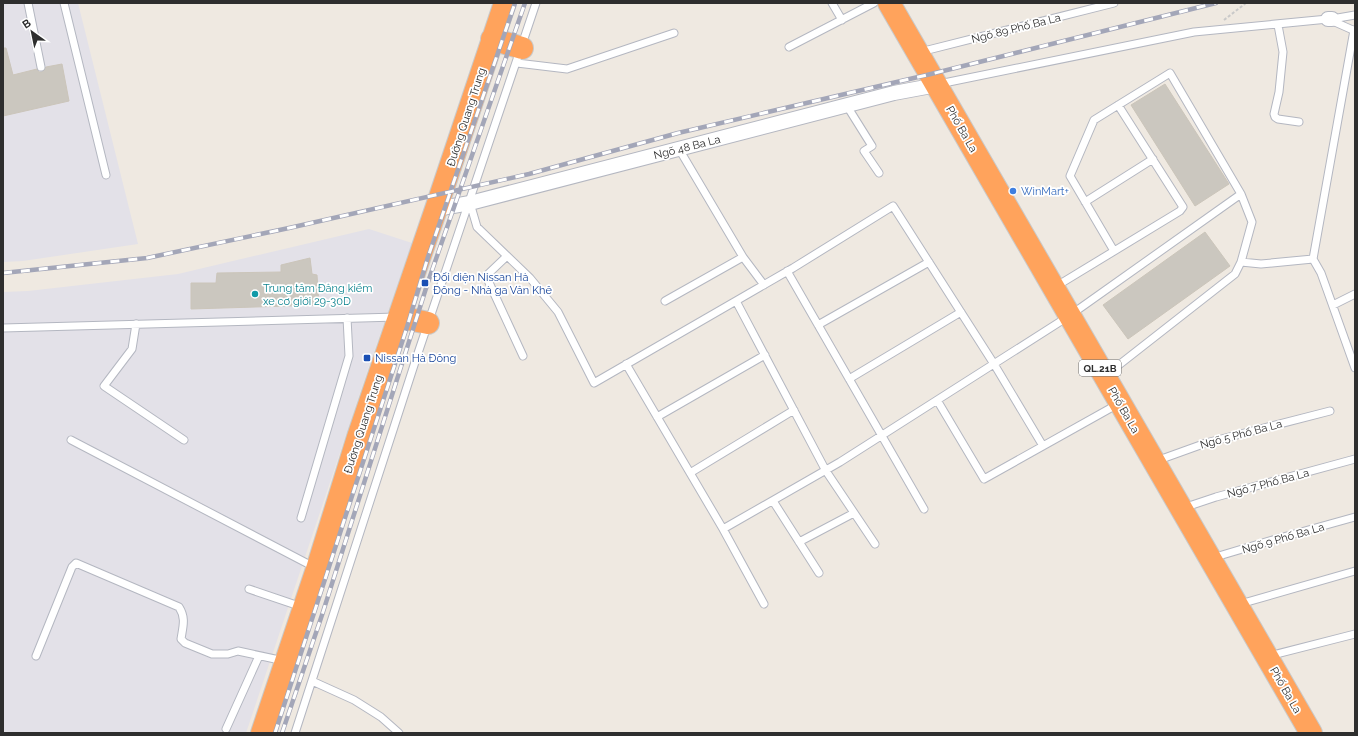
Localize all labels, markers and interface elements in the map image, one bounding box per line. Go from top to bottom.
street label: Ngõ 89 Phố Ba La [970,11,1062,46]
north arrow [12,12,52,52]
text: B [20,16,34,32]
street label: Đường Quang Trung [444,66,489,168]
street label: Phố Ba La [943,104,980,155]
street label: Ngõ 48 Ba La [652,133,722,162]
place label: WinMart+ [1021,185,1069,198]
marker: WinMart+ [1008,186,1018,196]
place label: Đối diện Nissan Hà Đông - Nhà ga Văn Khê [433,271,552,297]
marker: Đối diện Nissan Hà Đông - Nhà ga Văn Khê [420,278,430,288]
place label: Trung tâm Đăng kiểm xe cơ giới 29-30D [263,282,372,308]
marker: Trung tâm Đăng kiểm xe cơ giới 29-30D [250,289,260,299]
place label: Nissan Hà Đông [375,352,456,365]
marker: Nissan Hà Đông [362,353,372,363]
road number: QL.21B [1079,360,1121,376]
street label: Đường Quang Trung [341,373,386,475]
street label: Phố Ba La [1105,385,1142,436]
street label: Ngõ 5 Phố Ba La [1199,417,1284,452]
street label: Ngõ 7 Phố Ba La [1226,466,1311,501]
street label: Ngõ 9 Phố Ba La [1241,521,1326,556]
street label: Phố Ba La [1267,665,1304,716]

